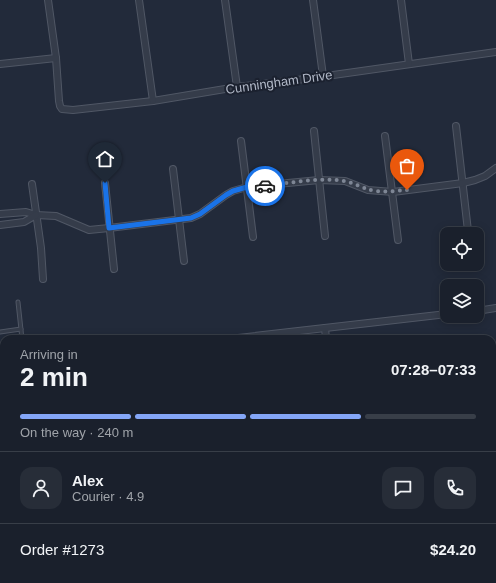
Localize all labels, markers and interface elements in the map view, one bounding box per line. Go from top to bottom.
street label: Cunningham Drive [225,67,333,97]
pin [88,142,122,183]
icon: home [94,148,116,170]
pin [390,149,424,190]
icon: bag [396,155,418,177]
courier [245,166,285,206]
icon: car [254,175,276,197]
map controls [440,227,484,323]
button: locate [440,227,484,271]
button: layers [440,279,484,323]
text: Arriving in [20,347,78,362]
text: 07:28–07:33 [391,361,476,378]
text: 2 min [20,362,88,392]
text: On the way · 240 m [20,425,133,440]
button: person [20,467,62,509]
button: chat [382,467,424,509]
button: phone [434,467,476,509]
text: Alex [72,472,104,489]
text: Courier · 4.9 [72,489,144,504]
text: Order #1273 [20,541,104,558]
text: $24.20 [430,541,476,558]

